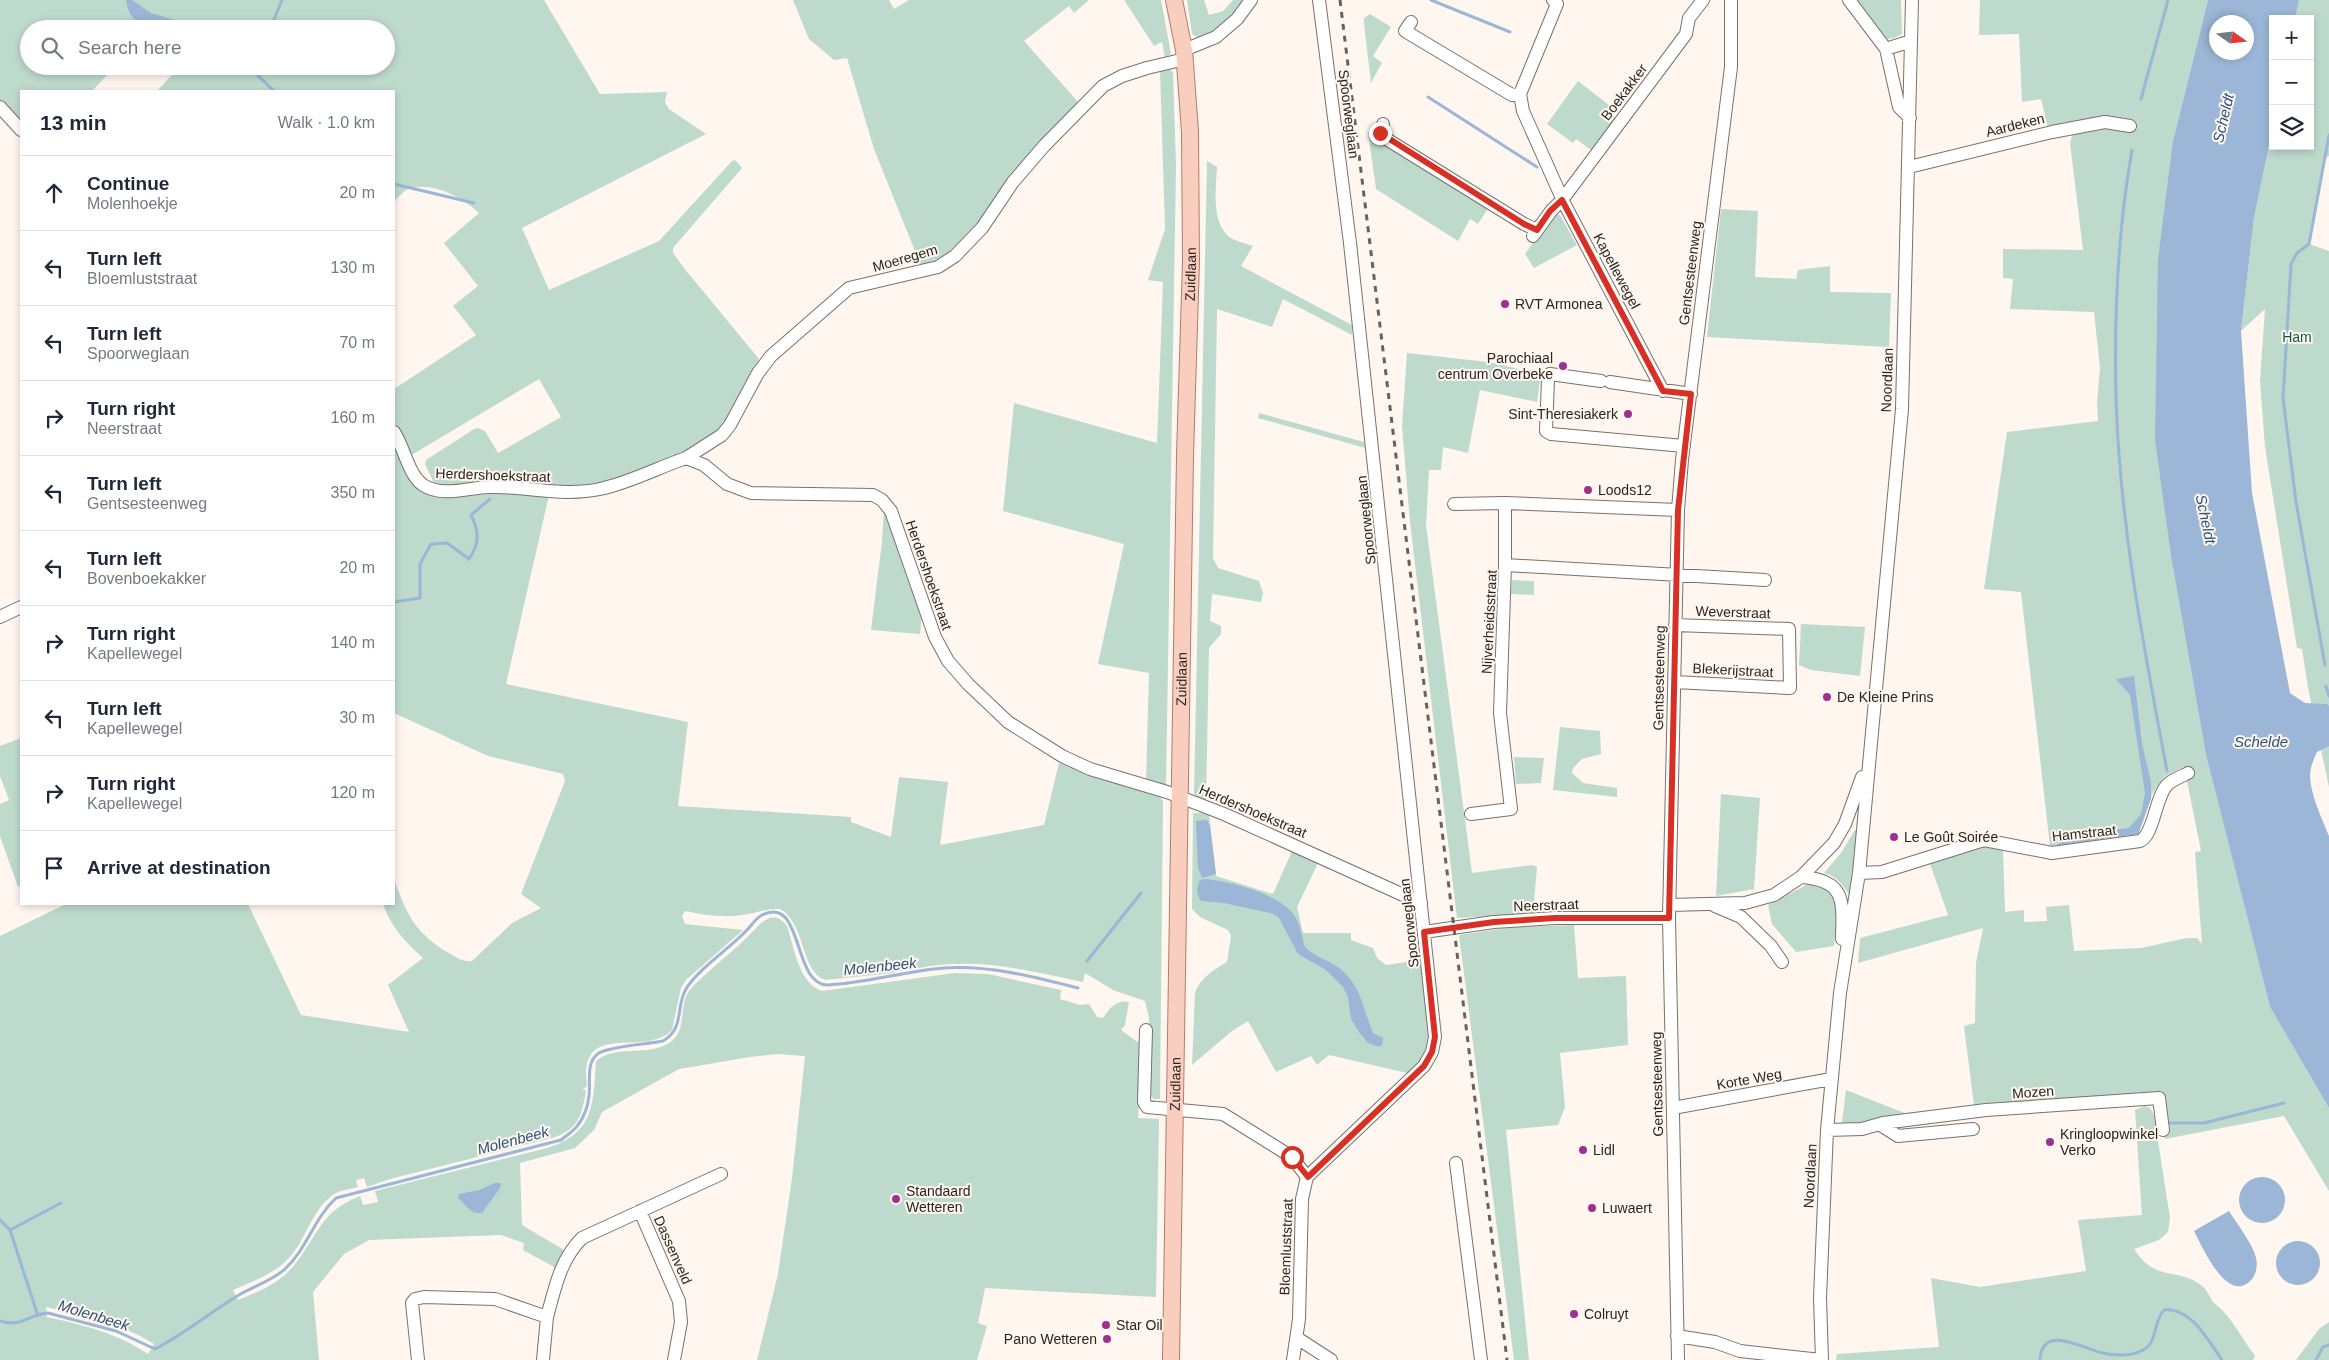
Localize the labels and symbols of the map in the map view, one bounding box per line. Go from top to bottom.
north arrow [2209,15,2254,60]
street label: Boekakker [1598,61,1650,123]
street label: Spoorweglaan [1336,69,1362,159]
water label: Scheldt [2209,91,2237,144]
street label: Aardeken [1984,110,2046,140]
route end [1369,122,1392,145]
street label: Gentsesteenweg [1676,220,1704,326]
street label: Kapellewegel [1590,230,1644,312]
street label: Moeregem [871,241,939,275]
street label: Zuidlaan [1182,247,1199,301]
place label: RVT Armonea [1515,296,1603,312]
marker: RVT Armonea [1499,298,1511,310]
park label: Ham [2282,329,2312,345]
street label: Noordlaan [1878,347,1896,413]
place label: Parochiaal centrum Overbeke [1438,350,1553,382]
marker: Parochiaal centrum Overbeke [1557,360,1569,372]
place label: Sint-Theresiakerk [1508,406,1619,422]
marker: Sint-Theresiakerk [1622,408,1634,420]
street label: Herdershoekstraat [435,465,551,485]
street label: Spoorweglaan [1353,475,1379,565]
place label: Loods12 [1598,482,1652,498]
marker: Loods12 [1582,484,1594,496]
water label: Scheldt [2192,493,2220,546]
street label: Herdershoekstraat [903,518,955,632]
street label: Nijverheidsstraat [1478,569,1500,674]
street label: Weverstraat [1695,603,1771,621]
street label: Gentsesteenweg [1650,625,1668,731]
street label: Zuidlaan [1173,652,1190,706]
street label: Blekerijstraat [1692,660,1774,680]
place label: De Kleine Prins [1837,689,1934,705]
marker: De Kleine Prins [1821,691,1833,703]
water label: Schelde [2234,733,2288,750]
street label: Herdershoekstraat [1197,781,1309,841]
street label: Hamstraat [2051,822,2117,844]
place label: Le Goût Soirée [1904,829,1998,845]
marker: Le Goût Soirée [1888,831,1900,843]
street label: Spoorweglaan [1396,878,1422,968]
street label: Neerstraat [1513,896,1579,914]
water label: Molenbeek [843,954,919,978]
street label: Gentsesteenweg [1648,1031,1666,1137]
street label: Zuidlaan [1167,1057,1184,1111]
street label: Korte Weg [1715,1065,1783,1093]
street label: Mozen [2011,1083,2055,1101]
water label: Molenbeek [475,1122,552,1158]
place label: Kringloopwinkel Verko [2060,1126,2158,1158]
marker: Kringloopwinkel Verko [2044,1136,2056,1148]
place label: Lidl [1593,1142,1615,1158]
street label: Noordlaan [1800,1143,1820,1209]
marker: Lidl [1577,1144,1589,1156]
route start [1281,1146,1304,1169]
place label: Standaard Wetteren [906,1183,971,1215]
marker: Standaard Wetteren [890,1193,902,1205]
street label: Bloemluststraat [1276,1198,1296,1295]
place label: Luwaert [1602,1200,1652,1216]
marker: Luwaert [1586,1202,1598,1214]
street label: Dassenveld [651,1213,695,1287]
water label: Molenbeek [56,1296,133,1334]
place label: Colruyt [1584,1306,1628,1322]
marker: Colruyt [1568,1308,1580,1320]
place label: Star Oil [1116,1317,1163,1333]
marker: Star Oil [1100,1319,1112,1331]
place label: Pano Wetteren [1004,1331,1097,1347]
marker: Pano Wetteren [1101,1333,1113,1345]

